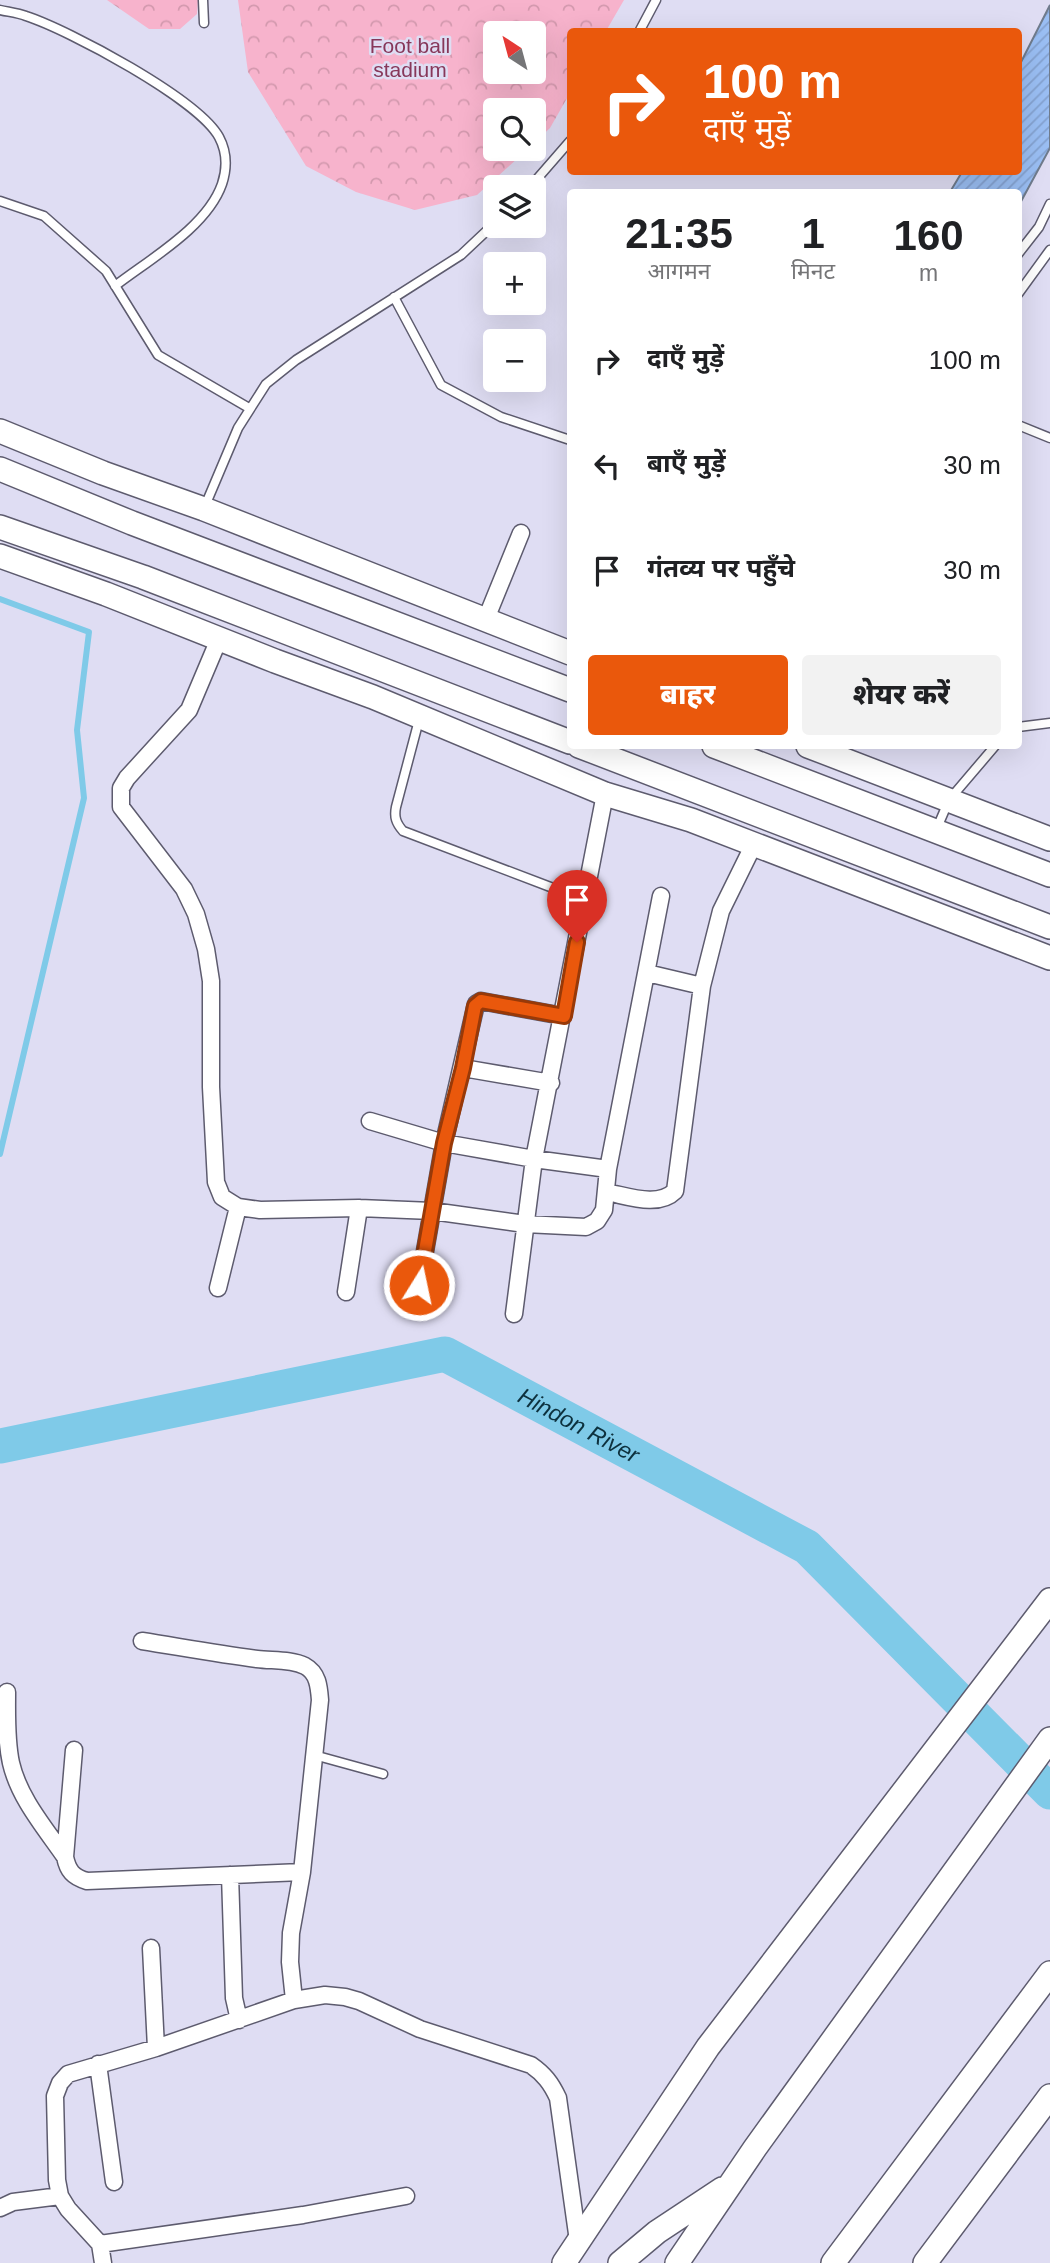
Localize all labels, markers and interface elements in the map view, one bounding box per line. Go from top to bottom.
north arrow [483,21,546,84]
map controls [483,21,546,392]
park label: Foot ball stadium [370,34,450,81]
text: 100 m [703,54,842,108]
icon: right [588,56,679,147]
button: search [483,98,546,161]
text: दाएँ मुड़ें [703,111,791,147]
button: layers [483,175,546,238]
text: 21:35 [625,210,733,257]
text: 1 [801,210,825,257]
text: 160 [894,212,964,259]
button: + [483,252,546,315]
text: आगमन [648,258,711,284]
text: मिनट [791,258,835,284]
text: m [919,260,938,286]
button: − [483,329,546,392]
icon: right [588,342,626,380]
text: दाएँ मुड़ें [647,343,724,373]
text: 100 m [929,345,1001,375]
icon: left [588,447,626,485]
text: बाएँ मुड़ें [647,448,726,478]
text: 30 m [943,450,1001,480]
icon: arrive [588,552,626,590]
text: गंतव्य पर पहुँचे [647,553,795,583]
text: 30 m [943,555,1001,585]
button: बाहर [588,655,788,735]
button: शेयर करें [802,655,1001,735]
pin [547,870,607,942]
icon: arrive [558,881,596,919]
position arrow [382,1248,456,1322]
water label: Hindon River [514,1383,645,1469]

